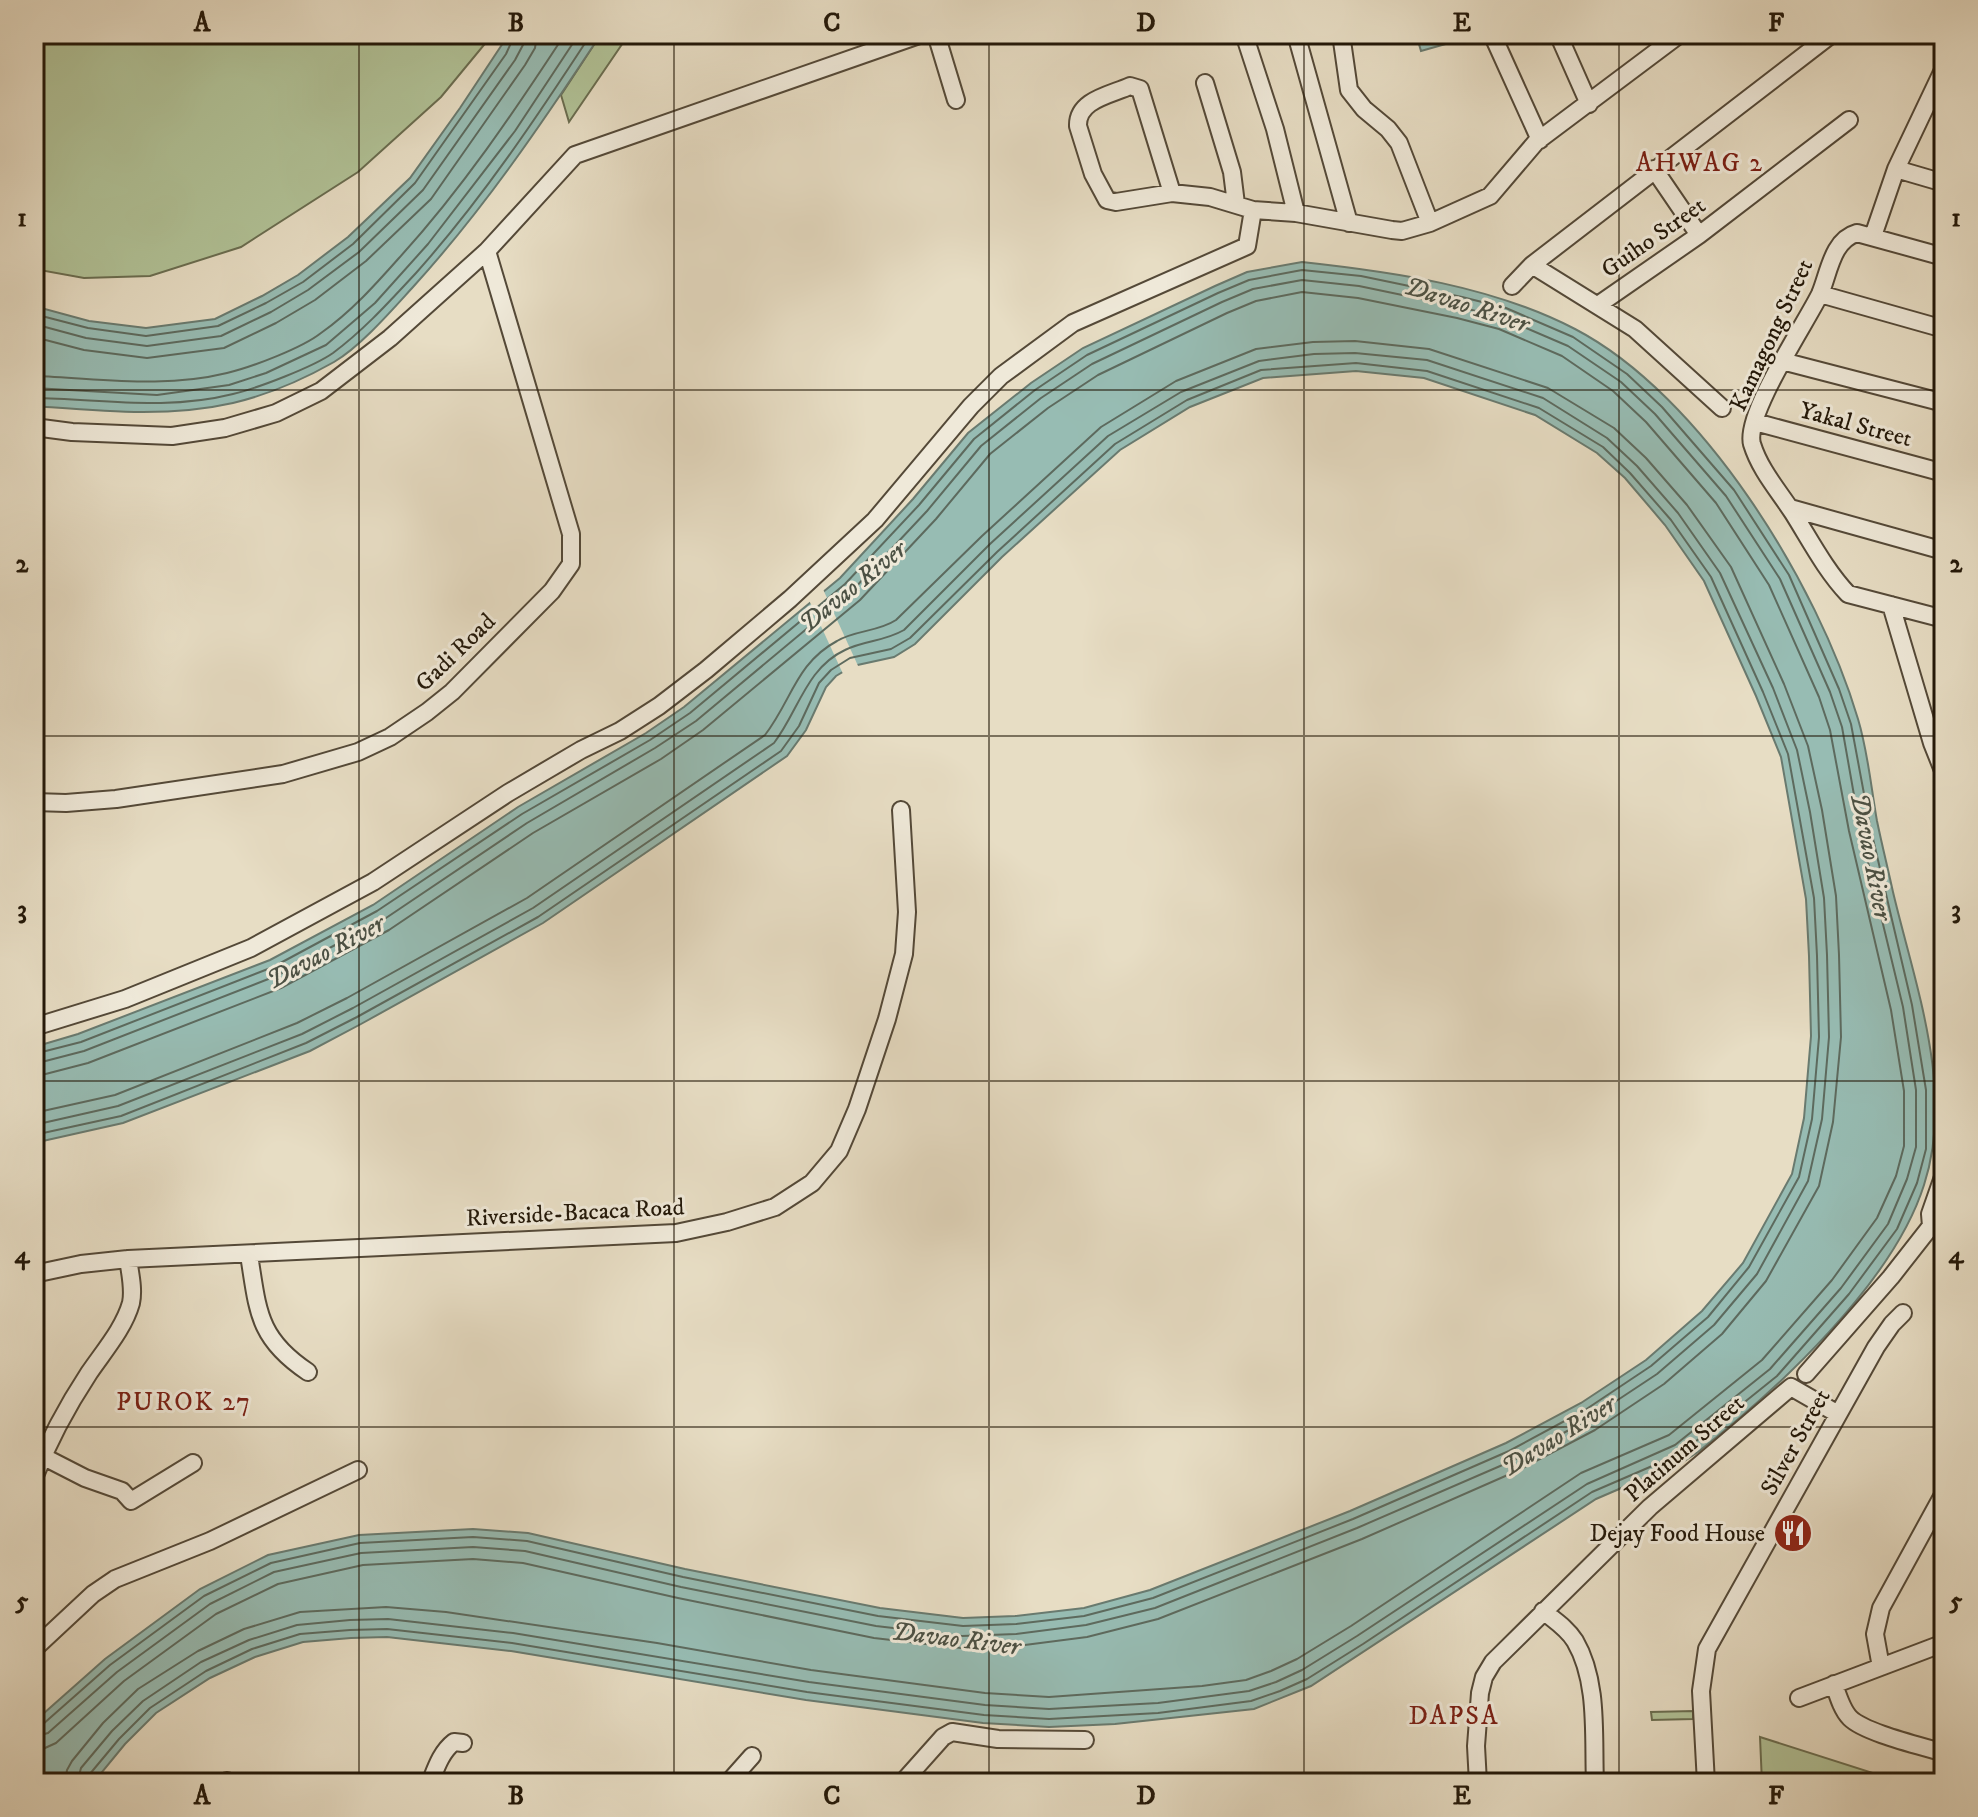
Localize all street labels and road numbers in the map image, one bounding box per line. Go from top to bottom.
street label: Guiho Street [1596,191,1712,285]
street label: Kamagong Street [1723,254,1820,416]
street label: Yakal Street [1796,396,1915,454]
street label: Gadi Road [409,607,502,698]
street label: Riverside-Bacaca Road [465,1192,685,1234]
street label: Silver Street [1754,1384,1838,1501]
street label: Platinum Street [1619,1388,1751,1509]

